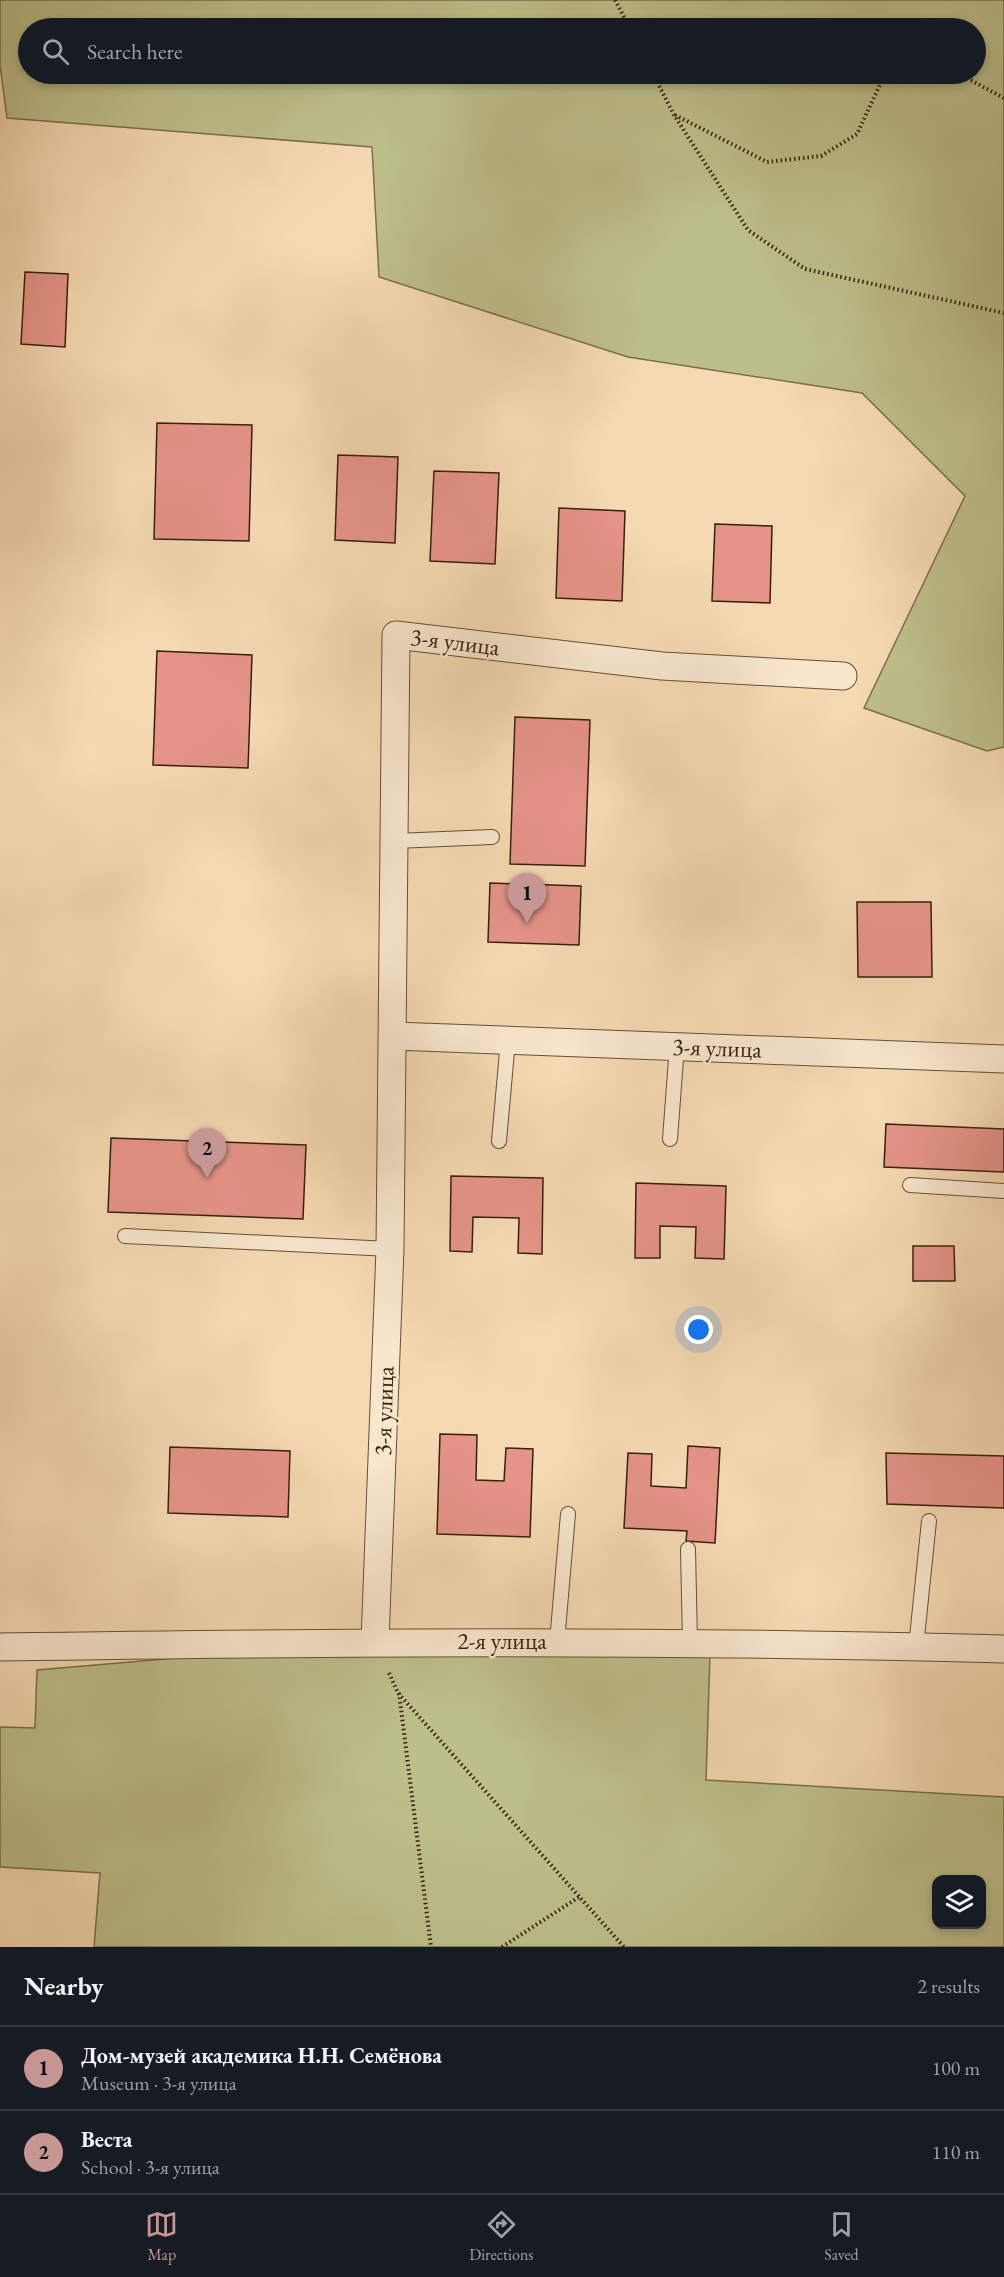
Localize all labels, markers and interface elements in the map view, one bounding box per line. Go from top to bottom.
search box [18,18,986,84]
icon: search [39,35,72,68]
text: Search here [87,37,182,66]
street label: 3-я улица [409,621,502,662]
pin: 1 [508,874,546,923]
street label: 3-я улица [672,1030,763,1065]
pin: 2 [188,1128,226,1178]
your location [684,1315,713,1344]
street label: 3-я улица [366,1365,401,1456]
street label: 2-я улица [457,1625,547,1656]
map controls [932,1875,986,1929]
button: layers [932,1875,986,1929]
text: Nearby [24,1969,104,2003]
text: 2 results [917,1973,980,1999]
text: Дом-музей академика Н.Н. Семёнова [81,2041,442,2070]
text: 1 [38,2055,49,2081]
text: 100 m [932,2055,980,2081]
text: Museum · 3-я улица [81,2070,237,2096]
text: Веста [81,2125,133,2154]
text: 2 [38,2139,49,2165]
text: 110 m [932,2139,980,2165]
text: School · 3-я улица [81,2154,220,2180]
tab: Map [145,2208,178,2265]
tab: Directions [469,2208,534,2265]
tab: Saved [824,2208,859,2265]

